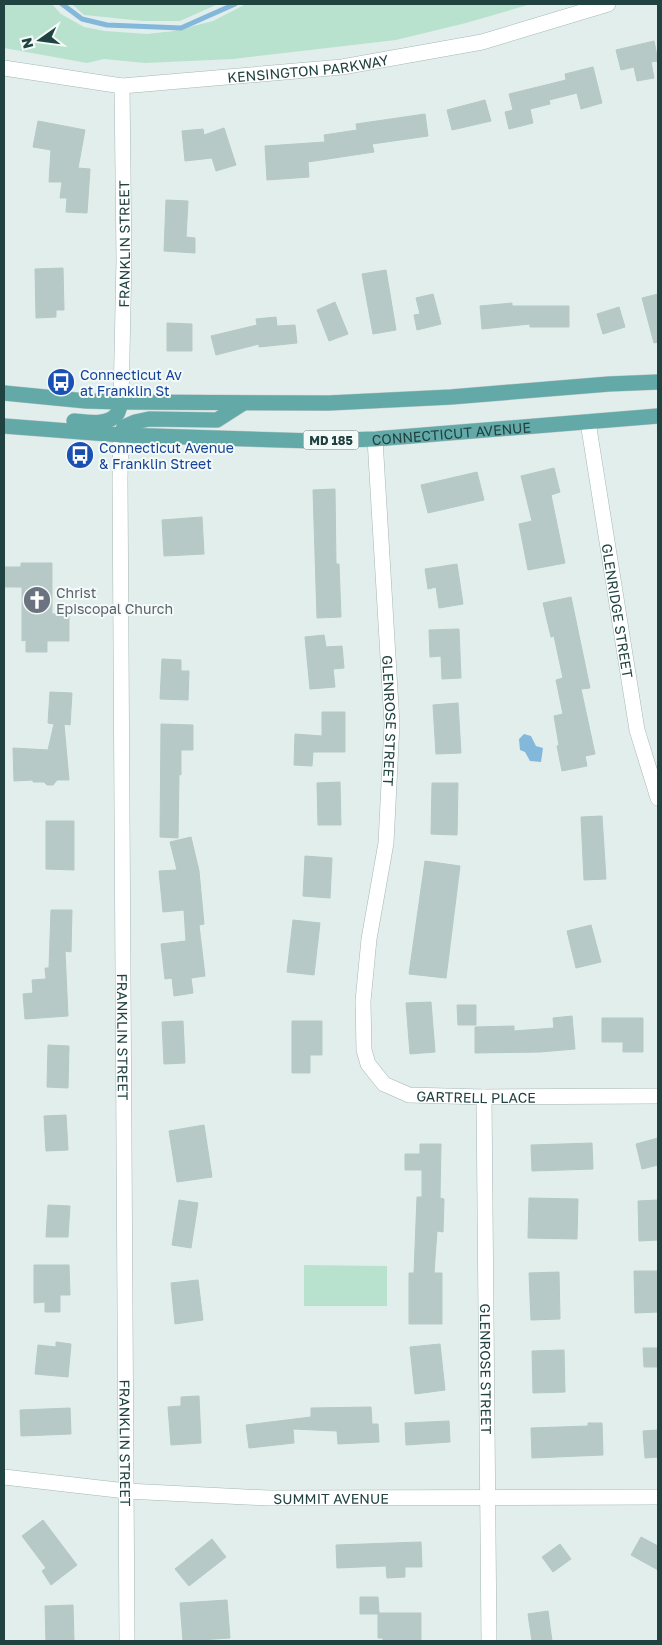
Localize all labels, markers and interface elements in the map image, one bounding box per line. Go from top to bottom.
north arrow [15,15,65,65]
text: N [17,36,36,50]
street label: KENSINGTON PARKWAY [227,50,389,85]
street label: FRANKLIN STREET [114,180,133,308]
place label: Connecticut Av at Franklin St [80,366,182,399]
bus stop icon: Connecticut Av at Franklin St [46,367,76,397]
street label: CONNECTICUT AVENUE [371,418,531,448]
road number: MD 185 [304,430,358,450]
place label: Connecticut Avenue & Franklin Street [99,439,234,472]
bus stop icon: Connecticut Avenue & Franklin Street [65,440,95,470]
street label: GLENRIDGE STREET [599,542,637,679]
place label: Christ Episcopal Church [56,584,173,617]
church icon: Christ Episcopal Church [22,585,52,615]
street label: GLENROSE STREET [379,655,401,787]
street label: FRANKLIN STREET [114,973,132,1101]
street label: GARTRELL PLACE [416,1087,536,1106]
street label: GLENROSE STREET [477,1303,496,1435]
street label: FRANKLIN STREET [117,1379,135,1507]
street label: SUMMIT AVENUE [273,1489,389,1506]

